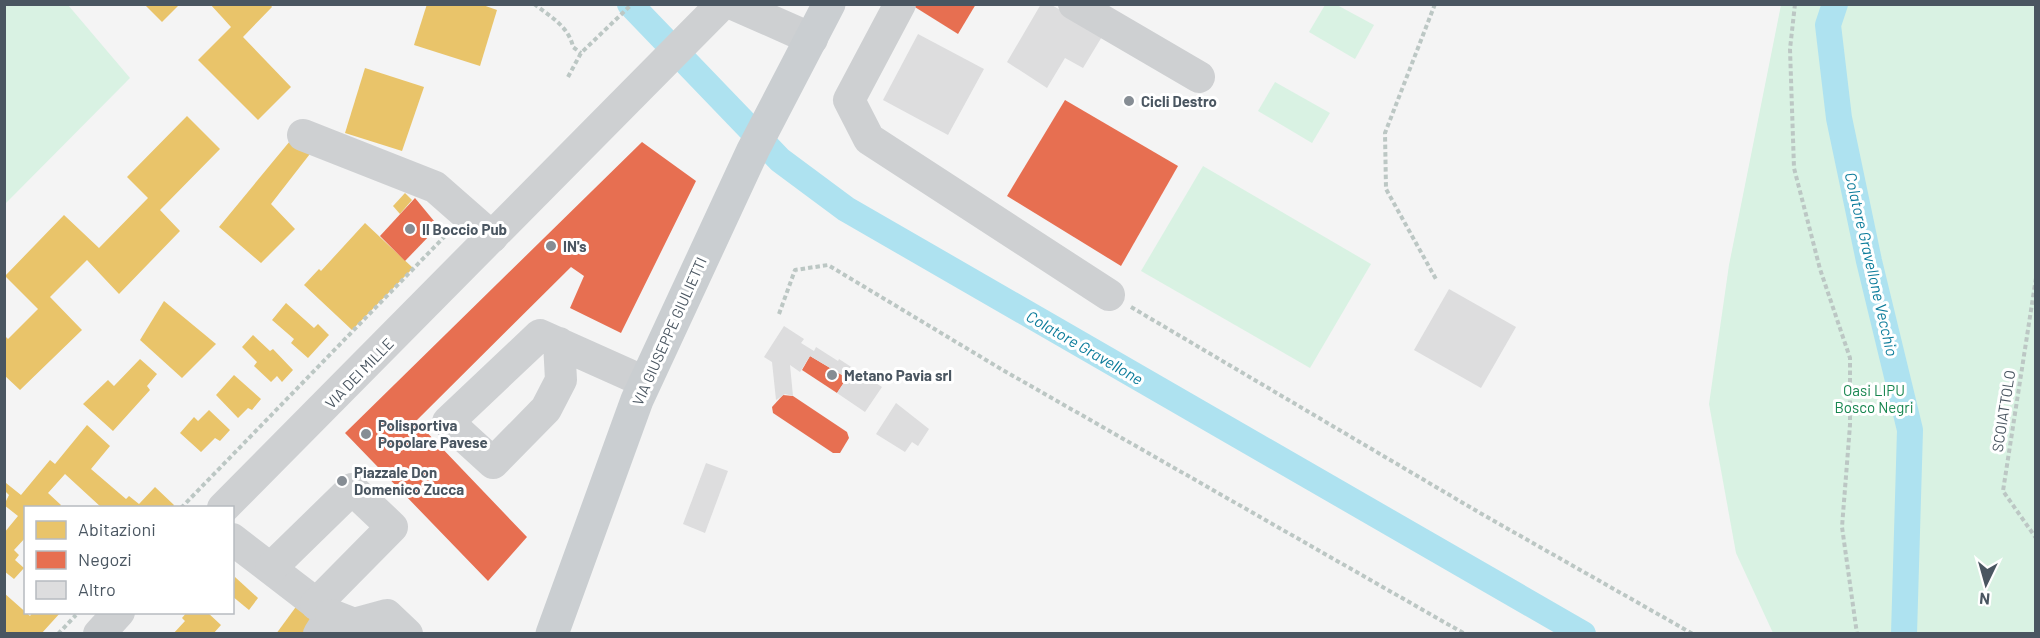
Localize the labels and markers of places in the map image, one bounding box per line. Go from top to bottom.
place label: Cicli Destro [1141,92,1217,110]
marker: Cicli Destro [1122,94,1136,108]
place label: Il Boccio Pub [422,220,507,238]
marker: Il Boccio Pub [403,222,417,236]
place label: IN's [563,237,587,255]
marker: IN's [544,239,558,253]
place label: Metano Pavia srl [844,366,952,384]
marker: Metano Pavia srl [825,368,839,382]
place label: Polisportiva Popolare Pavese [378,416,488,451]
marker: Polisportiva Popolare Pavese [359,427,373,441]
place label: Piazzale Don Domenico Zucca [354,463,464,498]
marker: Piazzale Don Domenico Zucca [335,474,349,488]

